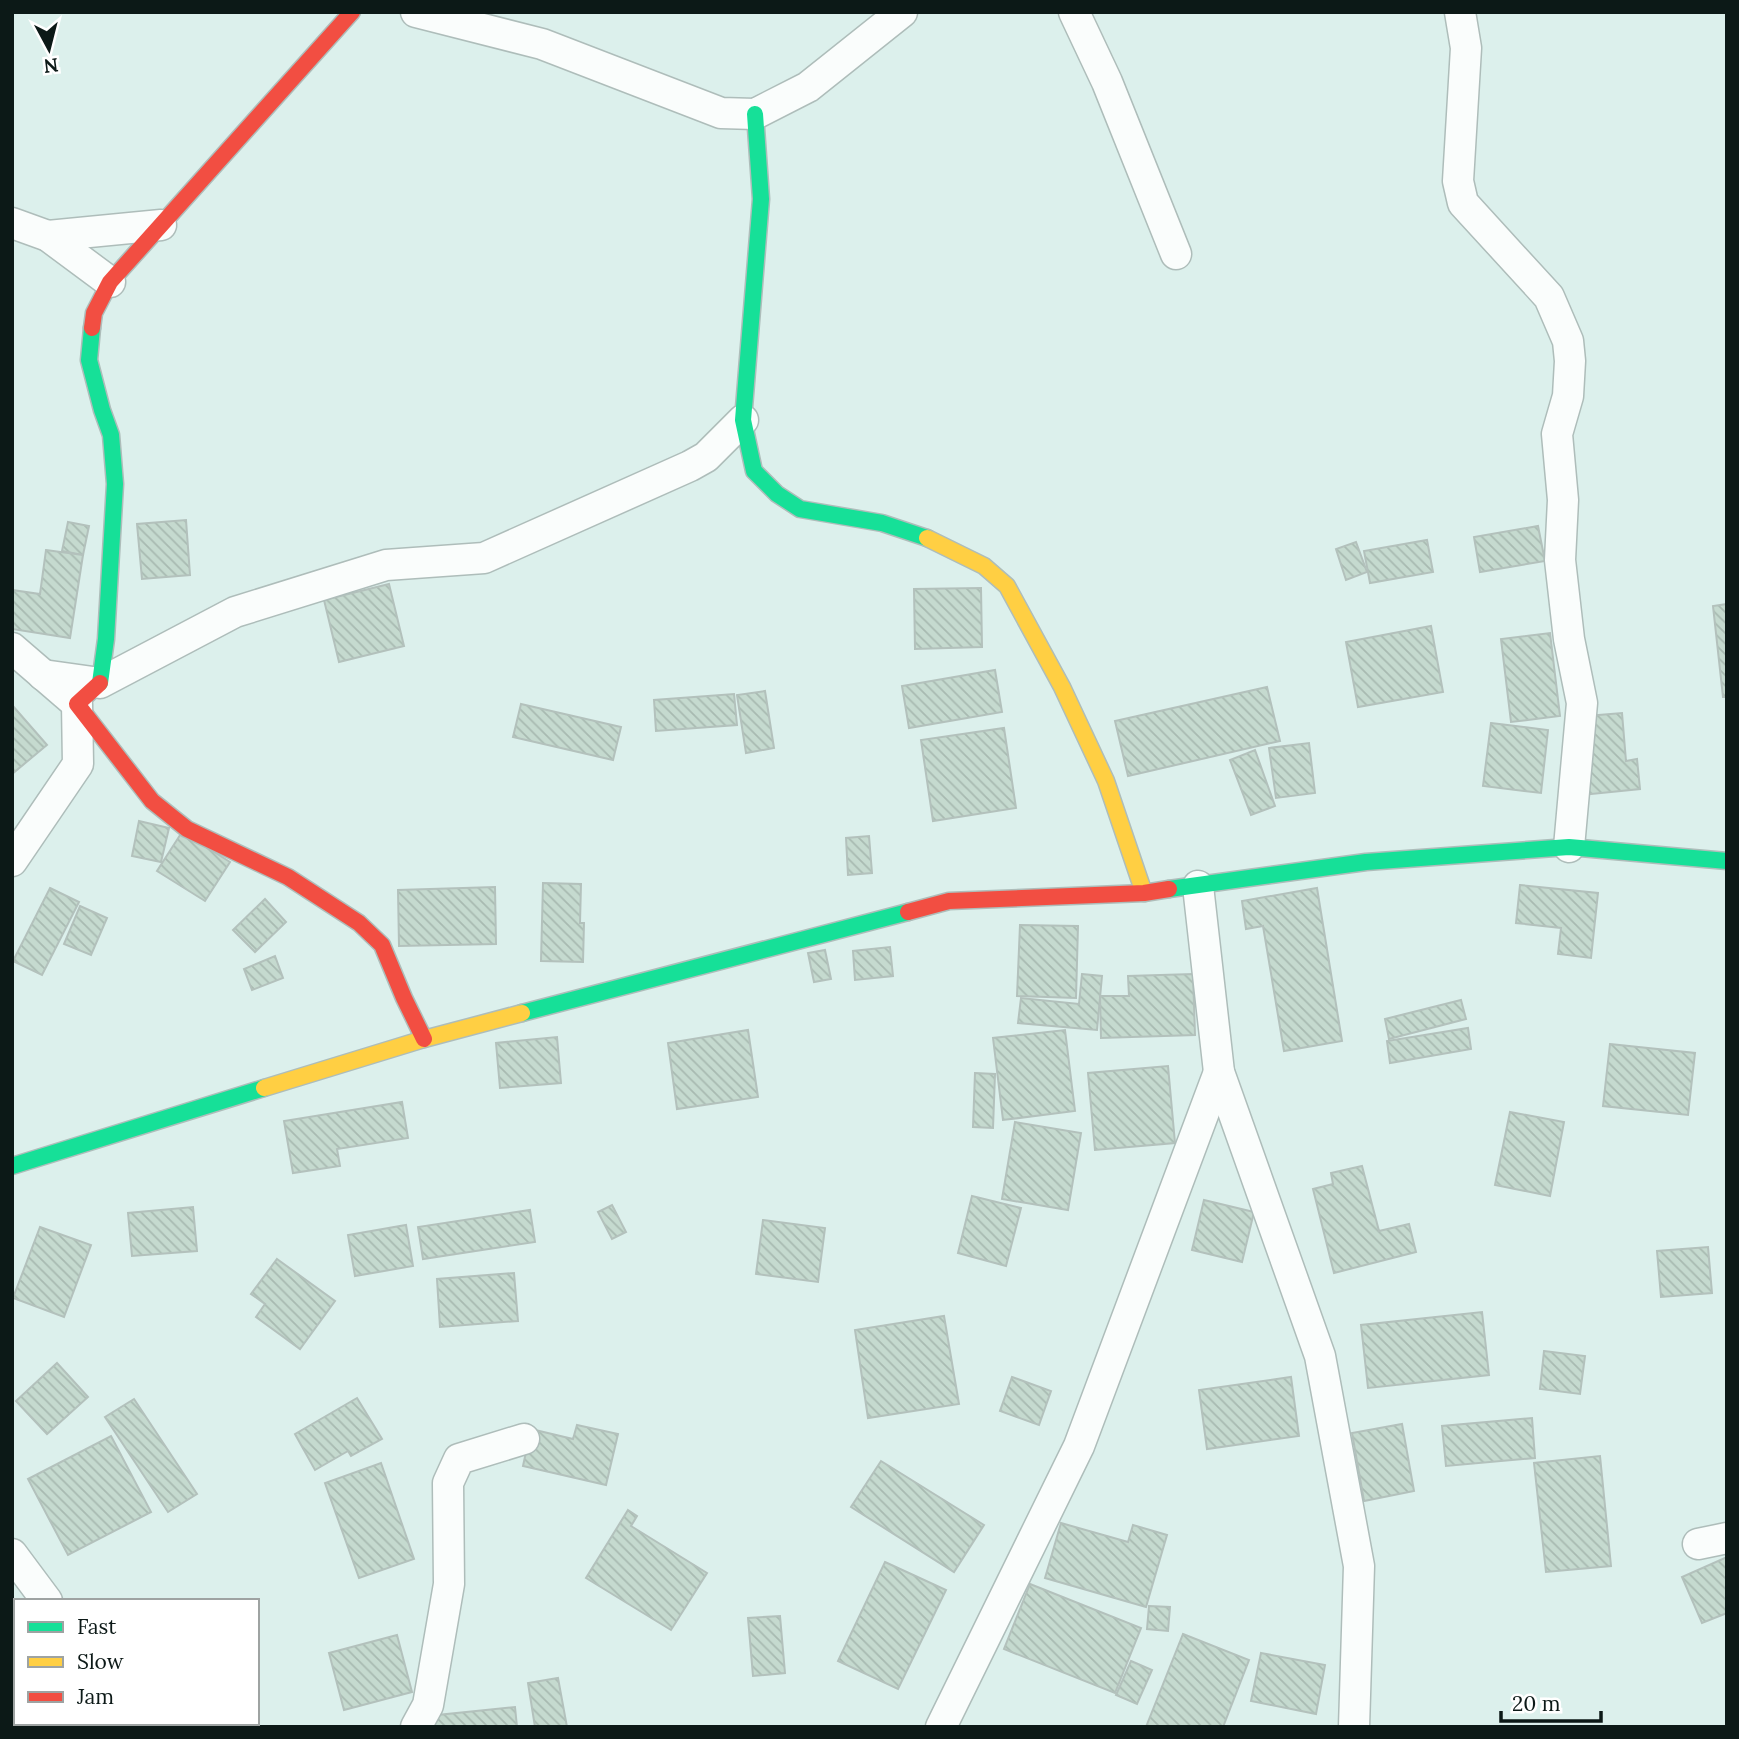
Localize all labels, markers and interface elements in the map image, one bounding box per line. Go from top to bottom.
north arrow [14,14,84,84]
text: N [42,53,60,79]
legend [14,1599,259,1725]
text: Fast [77,1613,117,1640]
text: Slow [77,1648,124,1675]
scale bar [1501,1680,1601,1724]
text: Jam [76,1683,114,1710]
text: 20 m [1512,1690,1561,1717]

